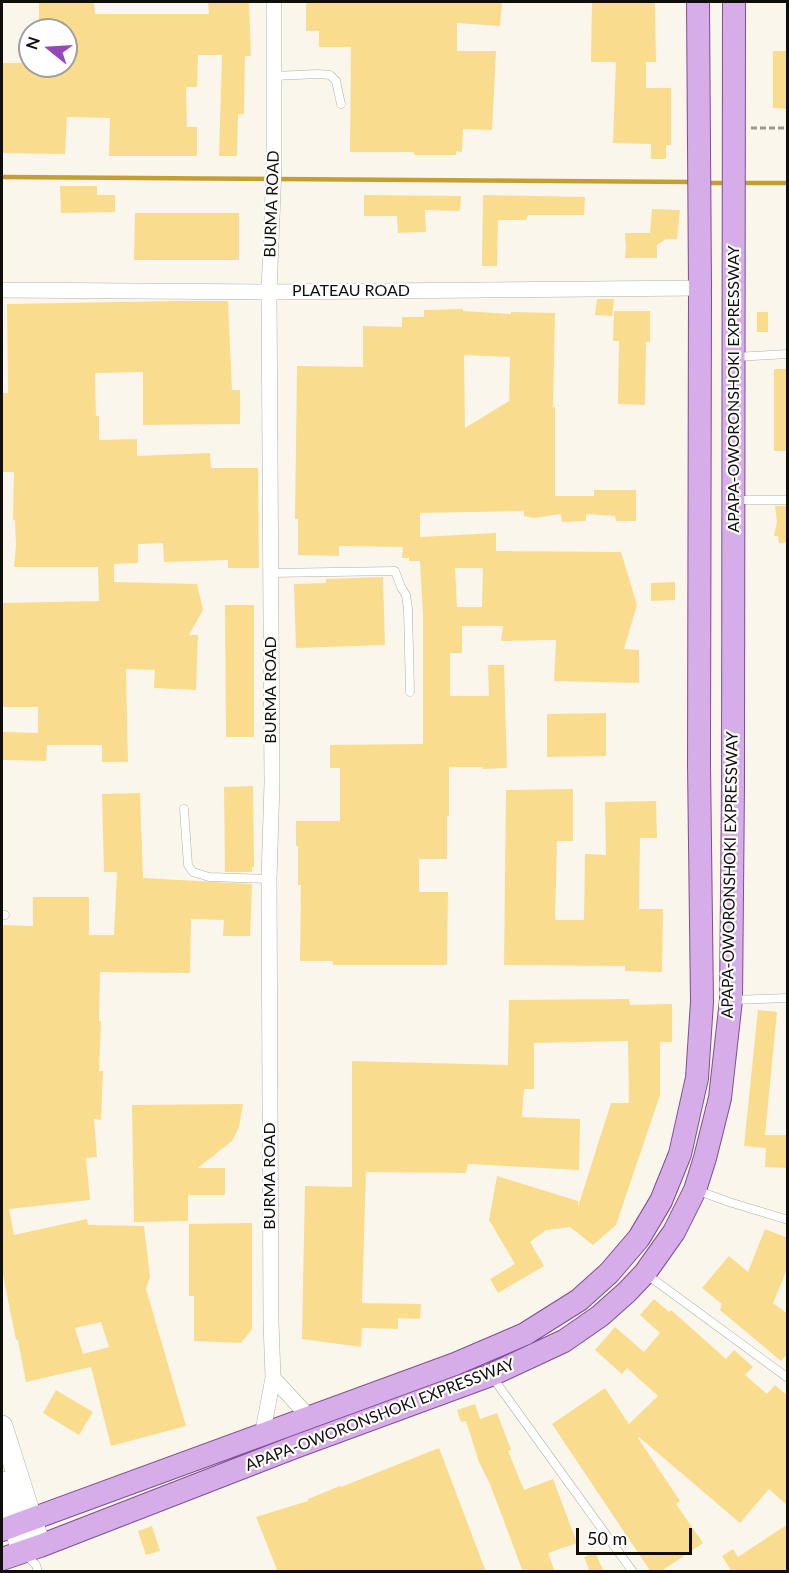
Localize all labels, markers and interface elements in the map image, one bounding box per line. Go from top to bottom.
north arrow [18,18,78,78]
text: N [21,34,43,52]
street label: BURMA ROAD [261,150,283,258]
street label: APAPA-OWORONSHOKI EXPRESSWAY [724,245,744,533]
street label: PLATEAU ROAD [292,281,410,301]
street label: BURMA ROAD [261,636,281,744]
street label: APAPA-OWORONSHOKI EXPRESSWAY [718,731,742,1019]
street label: BURMA ROAD [260,1122,280,1230]
street label: APAPA-OWORONSHOKI EXPRESSWAY [243,1355,517,1475]
scale bar [579,1516,694,1554]
text: 50 m [587,1527,627,1549]

